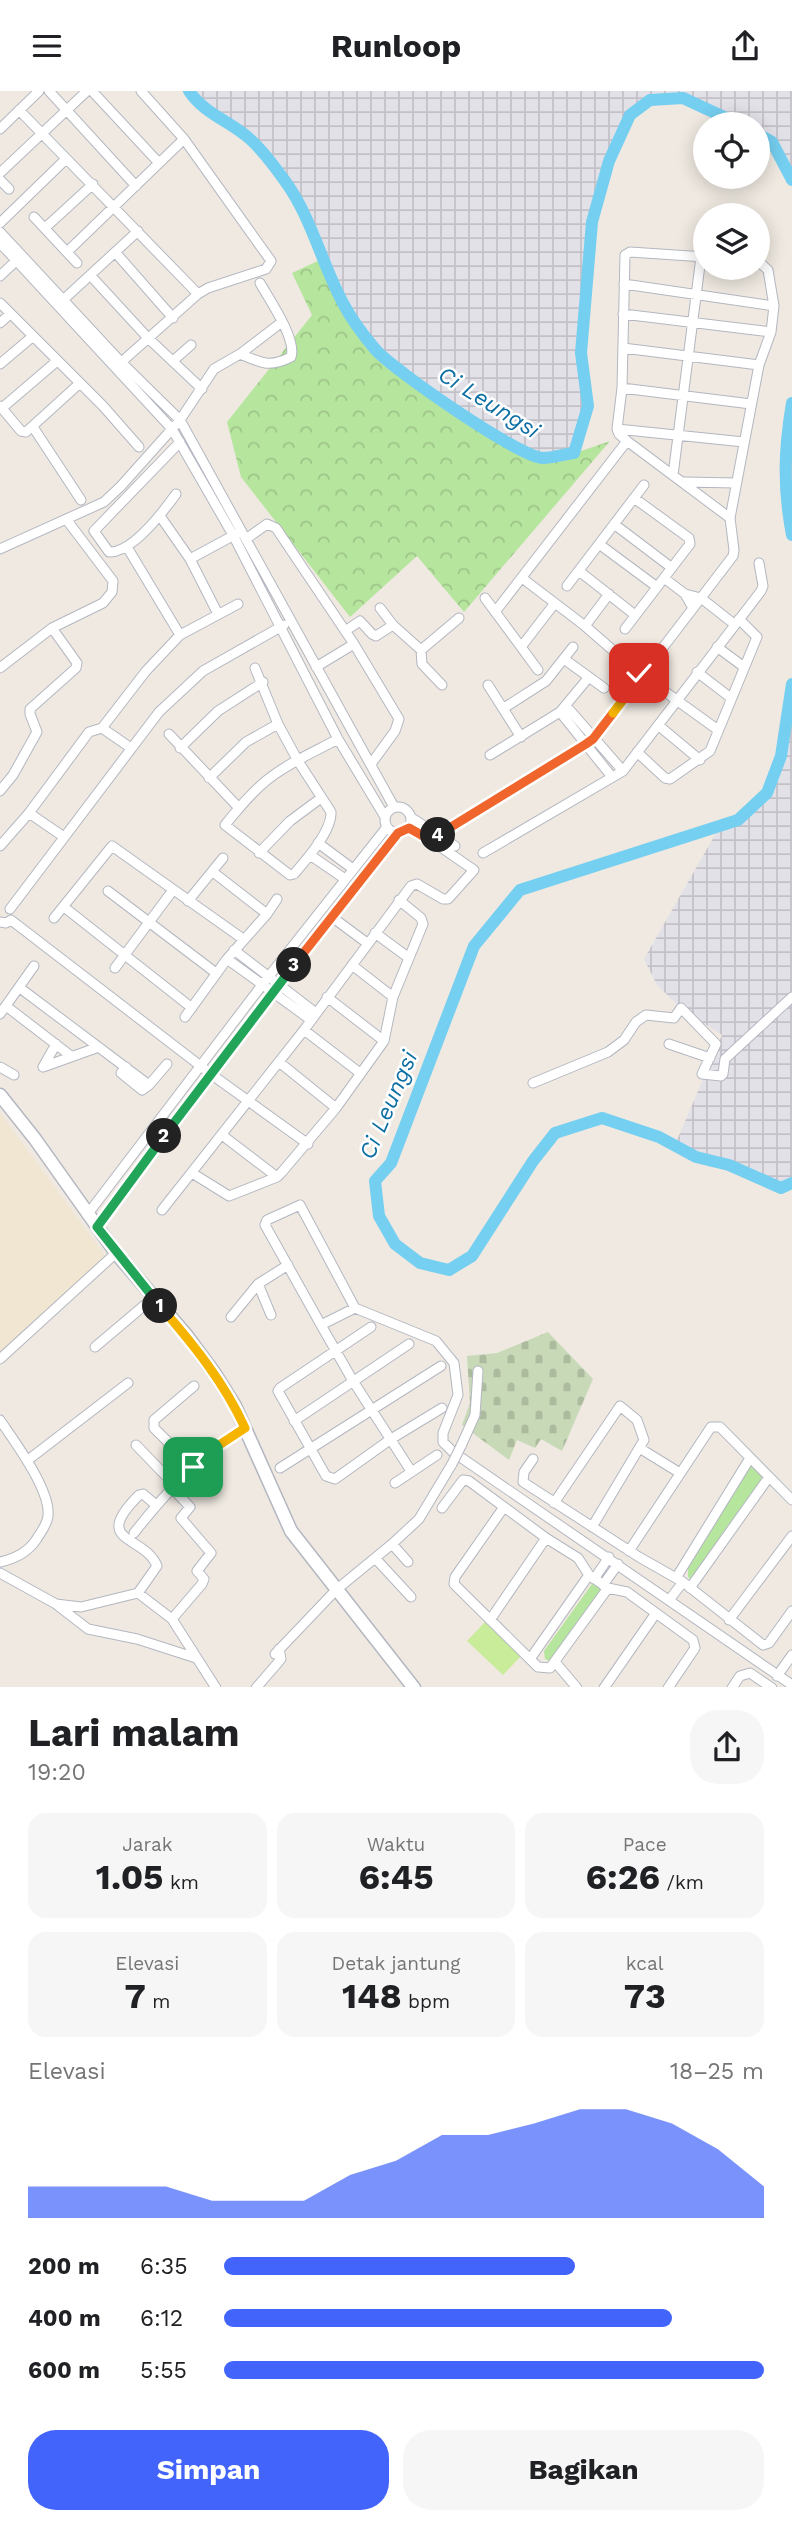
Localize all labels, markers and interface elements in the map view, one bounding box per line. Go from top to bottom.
icon: menu [28,27,66,65]
text: Runloop [331,27,461,65]
icon: share [726,27,764,65]
map controls [693,112,770,280]
button: locate [693,112,770,189]
button: layers [693,203,770,280]
water label: Ci Leungsi [433,361,545,445]
pin [609,643,669,703]
icon: check [620,654,658,692]
pin: 4 [420,817,456,853]
text: 4 [431,823,444,846]
pin: 3 [276,947,312,983]
text: 3 [288,953,299,976]
water label: Ci Leungsi [354,1046,424,1163]
pin: 2 [146,1119,182,1153]
text: 2 [158,1124,169,1147]
pin: 1 [142,1289,178,1323]
text: 1 [155,1294,164,1317]
pin [163,1437,223,1497]
icon: arrive [174,1448,212,1486]
button: share [690,1710,764,1784]
text: Lari malam [28,1711,239,1755]
text: 19:20 [28,1759,86,1786]
text: Jarak [122,1833,172,1856]
text: Waktu [367,1833,425,1856]
text: Pace [623,1833,667,1856]
text: 1.05 [96,1856,163,1898]
text: 6:45 [358,1856,434,1898]
text: 6:26 [586,1856,660,1898]
text: km [163,1871,199,1894]
text: /km [660,1871,704,1894]
text: Elevasi [115,1952,179,1975]
text: Detak jantung [332,1952,460,1975]
text: kcal [626,1952,663,1975]
text: 7 [124,1975,146,2017]
text: 148 [342,1975,402,2017]
text: 73 [624,1975,666,2017]
text: m [146,1990,170,2013]
text: bpm [402,1990,450,2013]
text: Elevasi [28,2058,106,2085]
text: 18–25 m [670,2058,764,2085]
text: 200 m [28,2253,100,2280]
text: 6:35 [140,2253,188,2280]
text: 400 m [28,2305,101,2332]
text: 6:12 [140,2305,183,2332]
text: 600 m [28,2357,100,2384]
text: 5:55 [140,2357,187,2384]
button: Simpan [28,2430,389,2510]
button: Bagikan [403,2430,764,2510]

